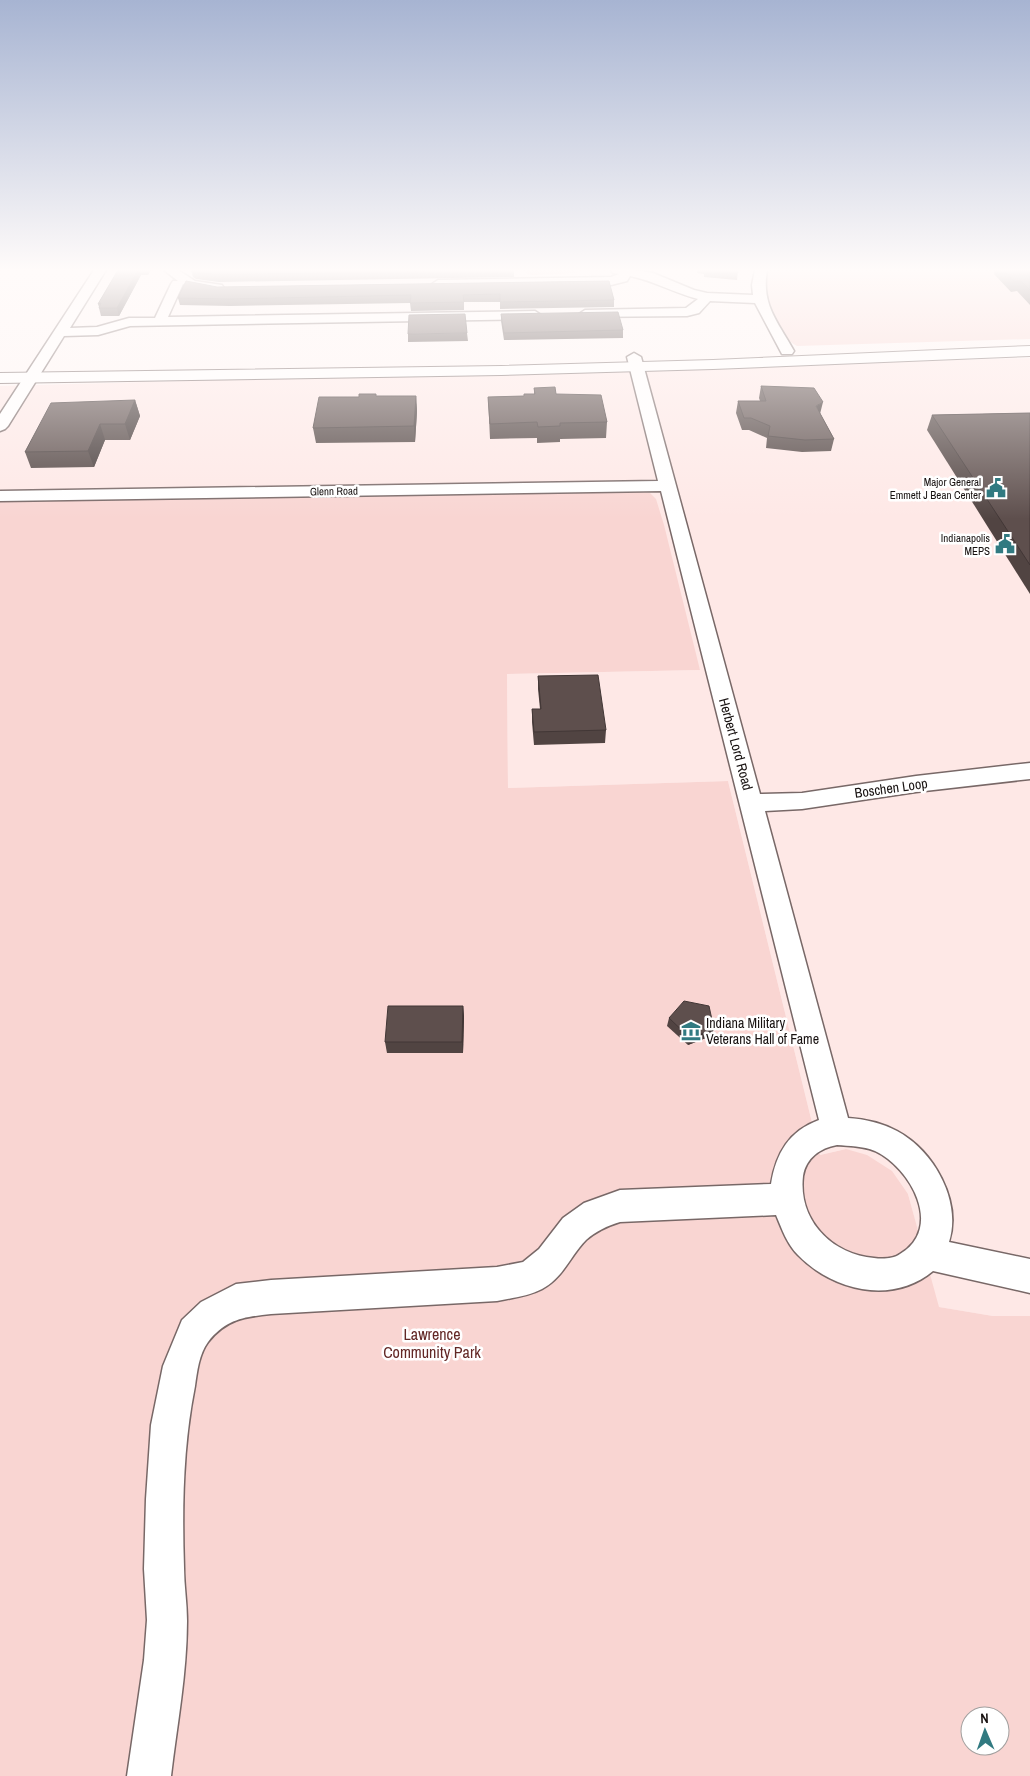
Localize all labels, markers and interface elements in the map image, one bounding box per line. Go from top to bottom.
place label: Major General Emmett J Bean Center [890,475,981,502]
public building icon: Major General Emmett J Bean Center [985,477,1007,499]
street label: Glenn Road [310,484,358,498]
place label: Indianapolis MEPS [941,531,990,558]
public building icon: Indianapolis MEPS [994,533,1016,555]
street label: Herbert Lord Road [715,696,757,792]
street label: Boschen Loop [853,774,929,802]
place label: Indiana Military Veterans Hall of Fame [706,1014,819,1048]
museum icon: Indiana Military Veterans Hall of Fame [680,1020,702,1042]
park label: Lawrence Community Park [383,1323,481,1363]
north arrow [960,1706,1010,1756]
text: N [980,1709,989,1727]

